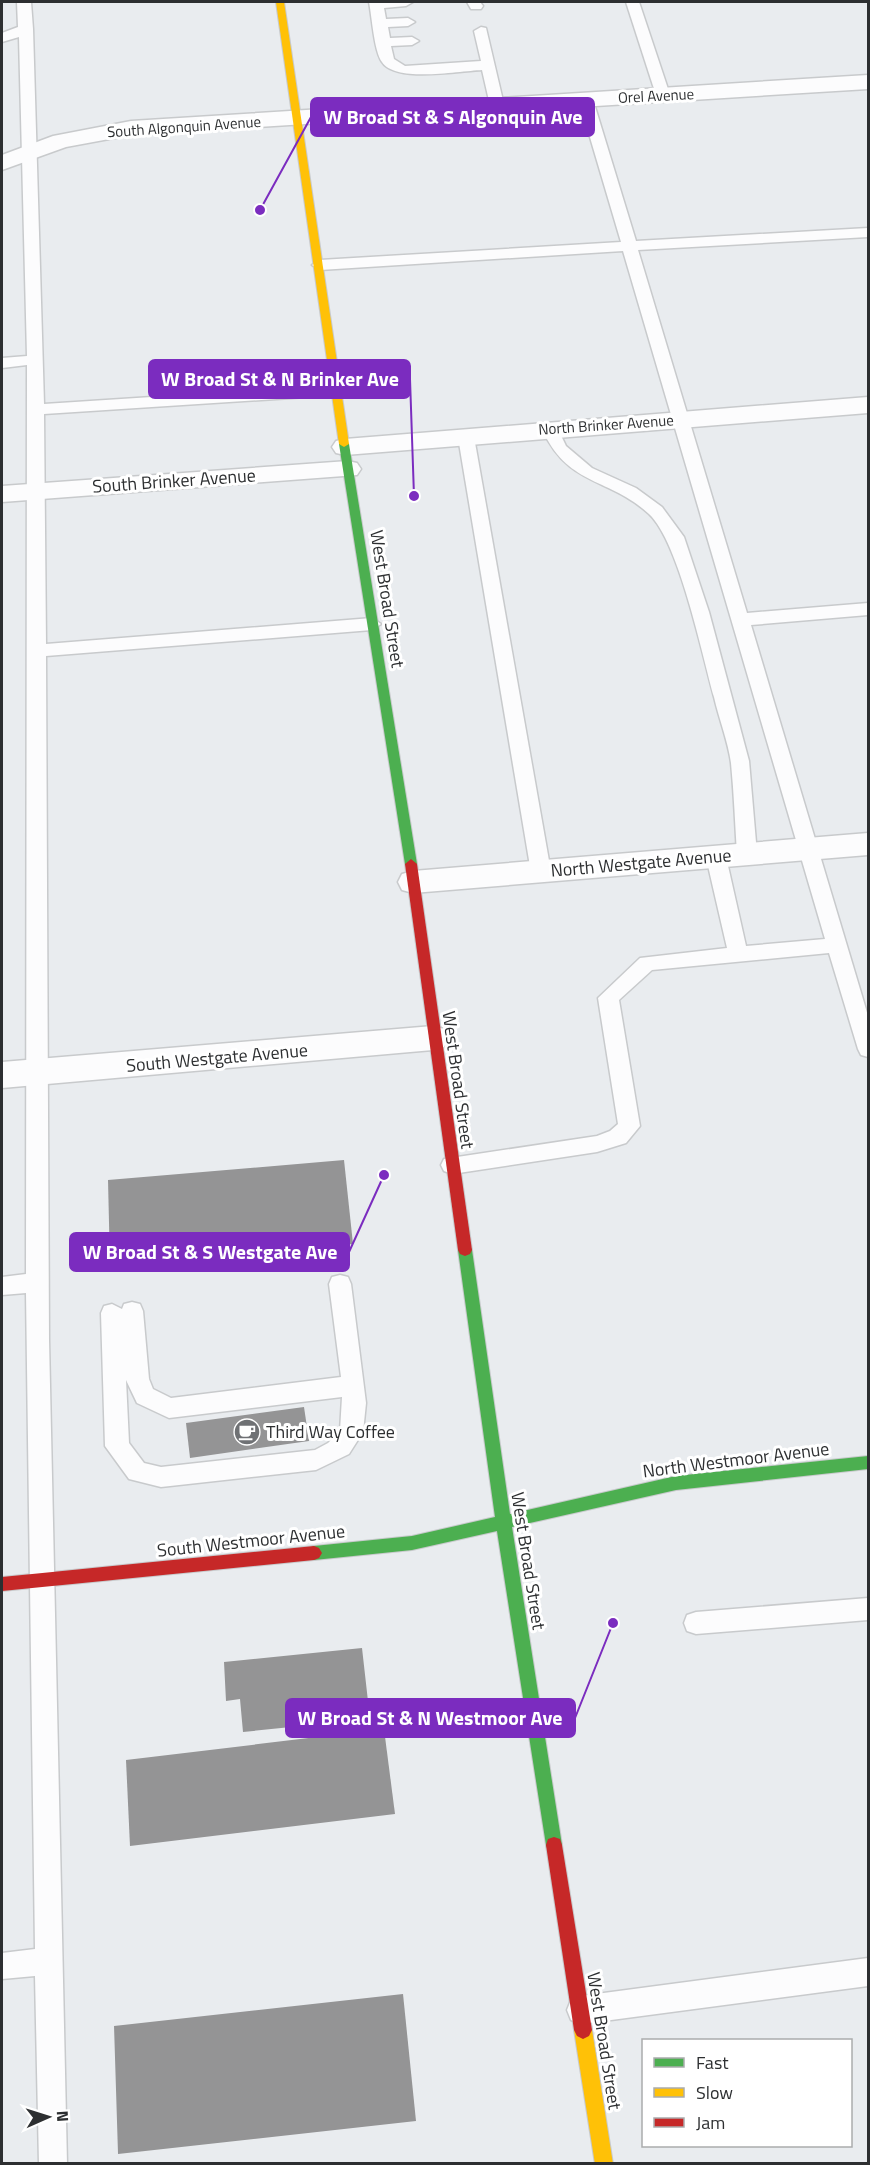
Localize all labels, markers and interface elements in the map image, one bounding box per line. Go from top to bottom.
street label: Orel Avenue [617,82,695,109]
callout: W Broad St & S Algonquin Ave [311,98,594,136]
text: W Broad St & S Algonquin Ave [323,101,583,132]
street label: South Algonquin Avenue [106,110,262,143]
callout: W Broad St & N Brinker Ave [149,360,410,398]
text: W Broad St & N Brinker Ave [161,363,399,394]
street label: North Brinker Avenue [538,408,674,441]
street label: South Brinker Avenue [91,461,257,500]
street label: West Broad Street [363,528,412,670]
street label: North Westgate Avenue [550,841,732,884]
street label: West Broad Street [435,1009,482,1151]
street label: South Westgate Avenue [125,1036,309,1079]
callout: W Broad St & S Westgate Ave [70,1233,349,1271]
text: W Broad St & S Westgate Ave [83,1236,337,1267]
cafe icon: Third Way Coffee [232,1417,262,1447]
place label: Third Way Coffee [266,1418,395,1445]
street label: North Westmoor Avenue [641,1435,831,1484]
street label: West Broad Street [504,1490,553,1632]
street label: South Westmoor Avenue [156,1517,346,1564]
callout: W Broad St & N Westmoor Ave [286,1699,575,1737]
text: W Broad St & N Westmoor Ave [298,1702,562,1733]
street label: West Broad Street [580,1970,629,2112]
legend [642,2039,852,2147]
text: Fast [696,2049,729,2076]
text: Slow [696,2079,733,2106]
north arrow [18,2087,78,2147]
text: Jam [696,2109,725,2136]
text: N [51,2110,75,2122]

